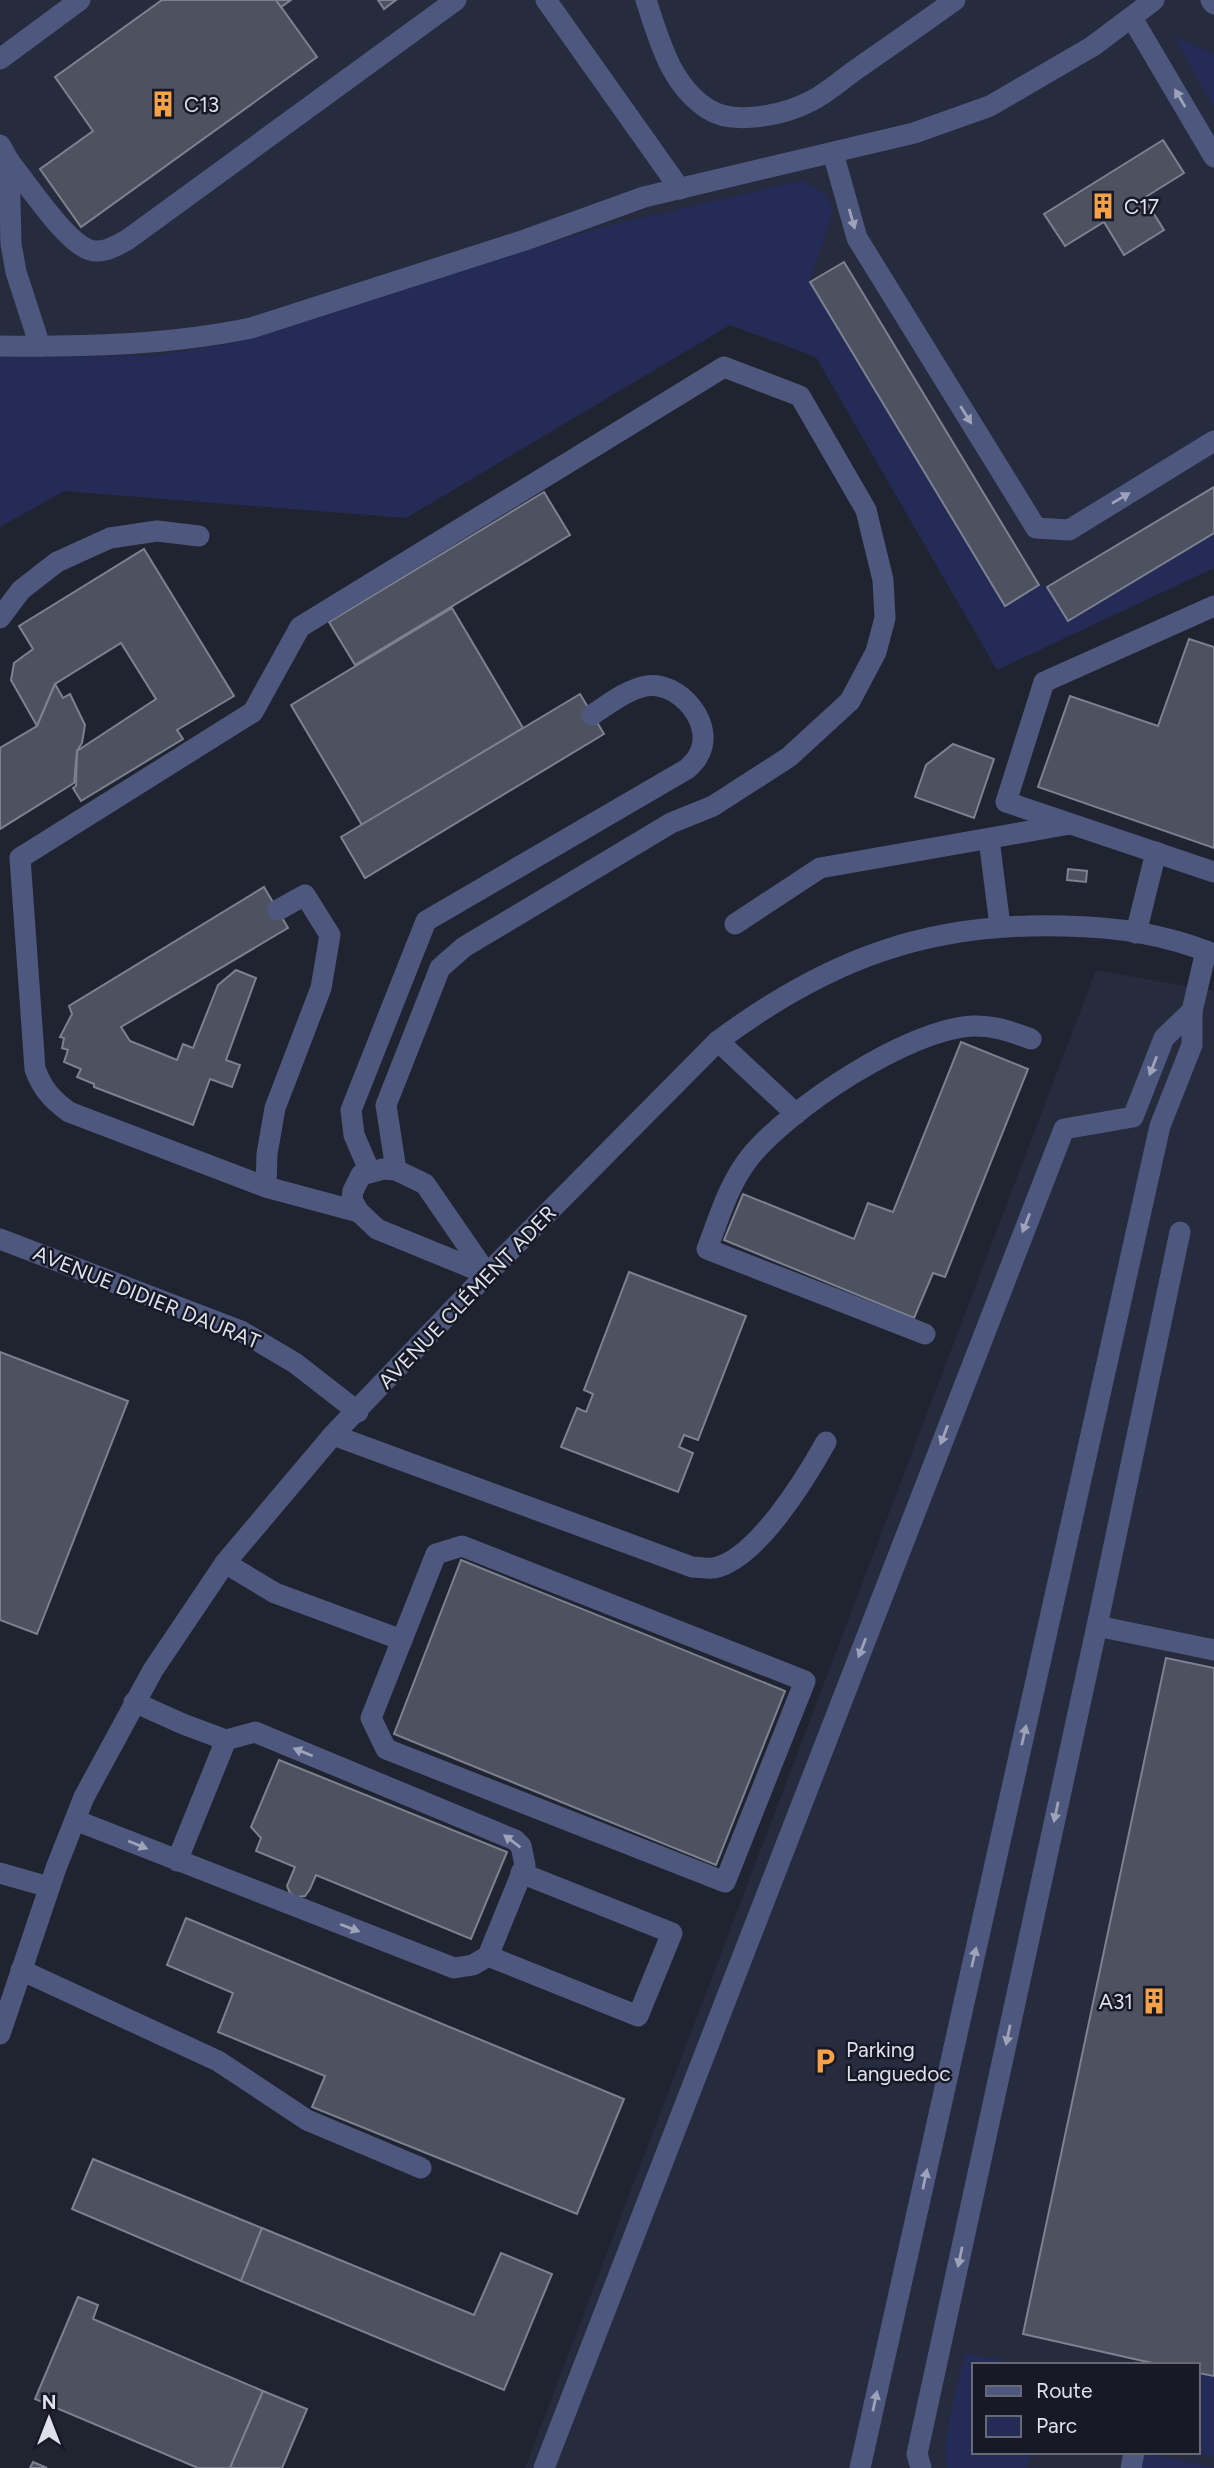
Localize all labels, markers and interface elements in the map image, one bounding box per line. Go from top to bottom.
building icon: C13 [148,89,178,119]
one-way arrow [1173,89,1186,108]
place label: C13 [184,92,219,117]
building icon: C17 [1088,191,1118,221]
place label: C17 [1124,194,1159,219]
one-way arrow [847,208,858,230]
one-way arrow [960,405,972,424]
one-way arrow [1112,491,1131,504]
one-way arrow [1147,1055,1158,1076]
street label: AVENUE CLÉMENT ADER [373,1200,561,1394]
one-way arrow [1021,1213,1032,1234]
street label: AVENUE DIDIER DAURAT [30,1240,264,1354]
one-way arrow [939,1425,950,1446]
one-way arrow [856,1637,867,1658]
one-way arrow [1018,1724,1029,1746]
one-way arrow [293,1747,314,1758]
one-way arrow [1051,1801,1062,1823]
one-way arrow [504,1833,522,1848]
one-way arrow [128,1840,149,1851]
one-way arrow [340,1922,361,1933]
one-way arrow [969,1946,980,1968]
building icon: A31 [1139,1986,1169,2016]
place label: A31 [1099,1989,1133,2014]
one-way arrow [1003,2024,1014,2046]
place label: Parking Languedoc [846,2037,951,2086]
parking icon: Parking Languedoc [810,2046,840,2076]
one-way arrow [919,2168,930,2190]
one-way arrow [954,2246,965,2268]
legend [972,2363,1200,2454]
text: Route [1036,2378,1092,2403]
north arrow [14,2384,84,2454]
one-way arrow [870,2390,881,2412]
text: N [42,2391,56,2414]
text: Parc [1036,2413,1077,2438]

